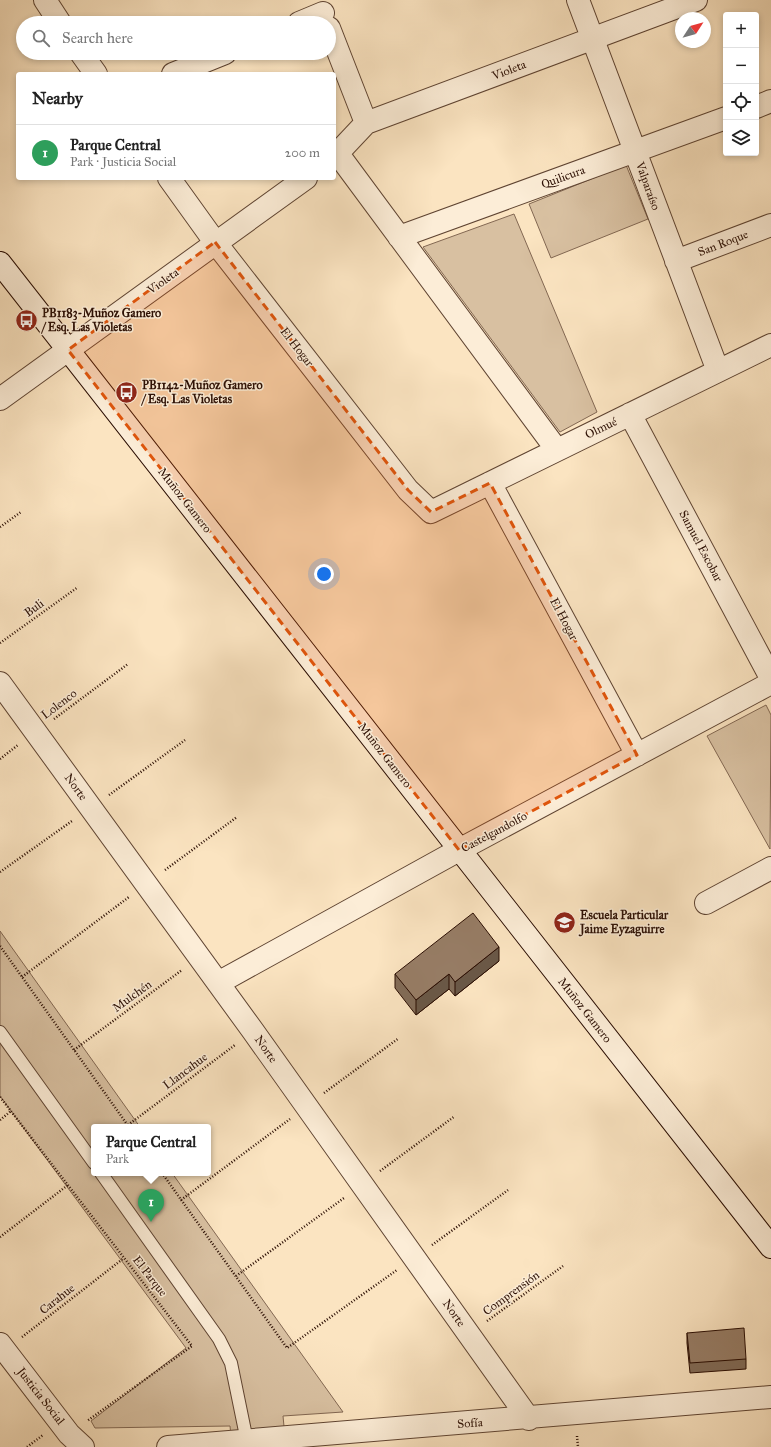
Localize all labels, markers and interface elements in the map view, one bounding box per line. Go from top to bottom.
north arrow [675,12,711,48]
map controls [723,12,759,156]
button: + [723,12,759,48]
search box [16,16,336,60]
icon: search [30,27,52,49]
text: Search here [62,29,133,47]
button: − [723,48,759,84]
street label: Violeta [489,57,529,83]
button: locate [723,84,759,120]
text: Nearby [32,88,83,109]
button: layers [723,120,759,156]
text: Parque Central [70,136,161,154]
text: 1 [42,145,48,161]
text: 200 m [285,145,320,161]
text: Park · Justicia Social [70,154,176,170]
street label: Valparaíso [632,159,663,212]
street label: Quilicura [539,162,588,191]
street label: San Roque [696,227,750,260]
street label: Violeta [144,264,182,298]
place label: PB1183-Muñoz Gamero / Esq. Las Violetas [40,306,161,335]
bus stop icon: PB1183-Muñoz Gamero / Esq. Las Violetas [13,307,39,333]
street label: El Hogar [277,325,317,370]
place label: PB1142-Muñoz Gamero / Esq. Las Violetas [140,378,263,407]
bus stop icon: PB1142-Muñoz Gamero / Esq. Las Violetas [113,379,139,405]
street label: Olmué [583,414,619,442]
street label: Muñoz Gamero [155,465,215,535]
street label: Samuel Escobar [676,508,726,584]
your location [314,564,334,584]
street label: El Hogar [546,595,581,643]
street label: Buli [21,596,47,620]
street label: Lolenco [38,686,80,722]
street label: Muñoz Gamero [355,720,415,790]
street label: Norte [62,771,90,803]
street label: Castelgandolfo [459,809,530,856]
place label: Escuela Particular Jaime Eyzaguirre [578,908,669,937]
school or university icon: Escuela Particular Jaime Eyzaguirre [552,909,578,935]
street label: Muñoz Gamero [555,975,615,1045]
street label: Mulchén [110,977,155,1015]
street label: Norte [252,1033,280,1065]
street label: Llancahue [160,1050,210,1092]
popup [91,1124,211,1176]
text: Parque Central [106,1133,196,1151]
text: Park [106,1151,129,1167]
pin: 1 [138,1189,164,1222]
street label: El Parque [129,1253,170,1300]
street label: Comprensión [480,1268,542,1318]
street label: Carahue [37,1281,77,1317]
street label: Norte [440,1297,468,1329]
street label: Justicia Social [12,1363,68,1429]
street label: Sofía [457,1415,484,1431]

